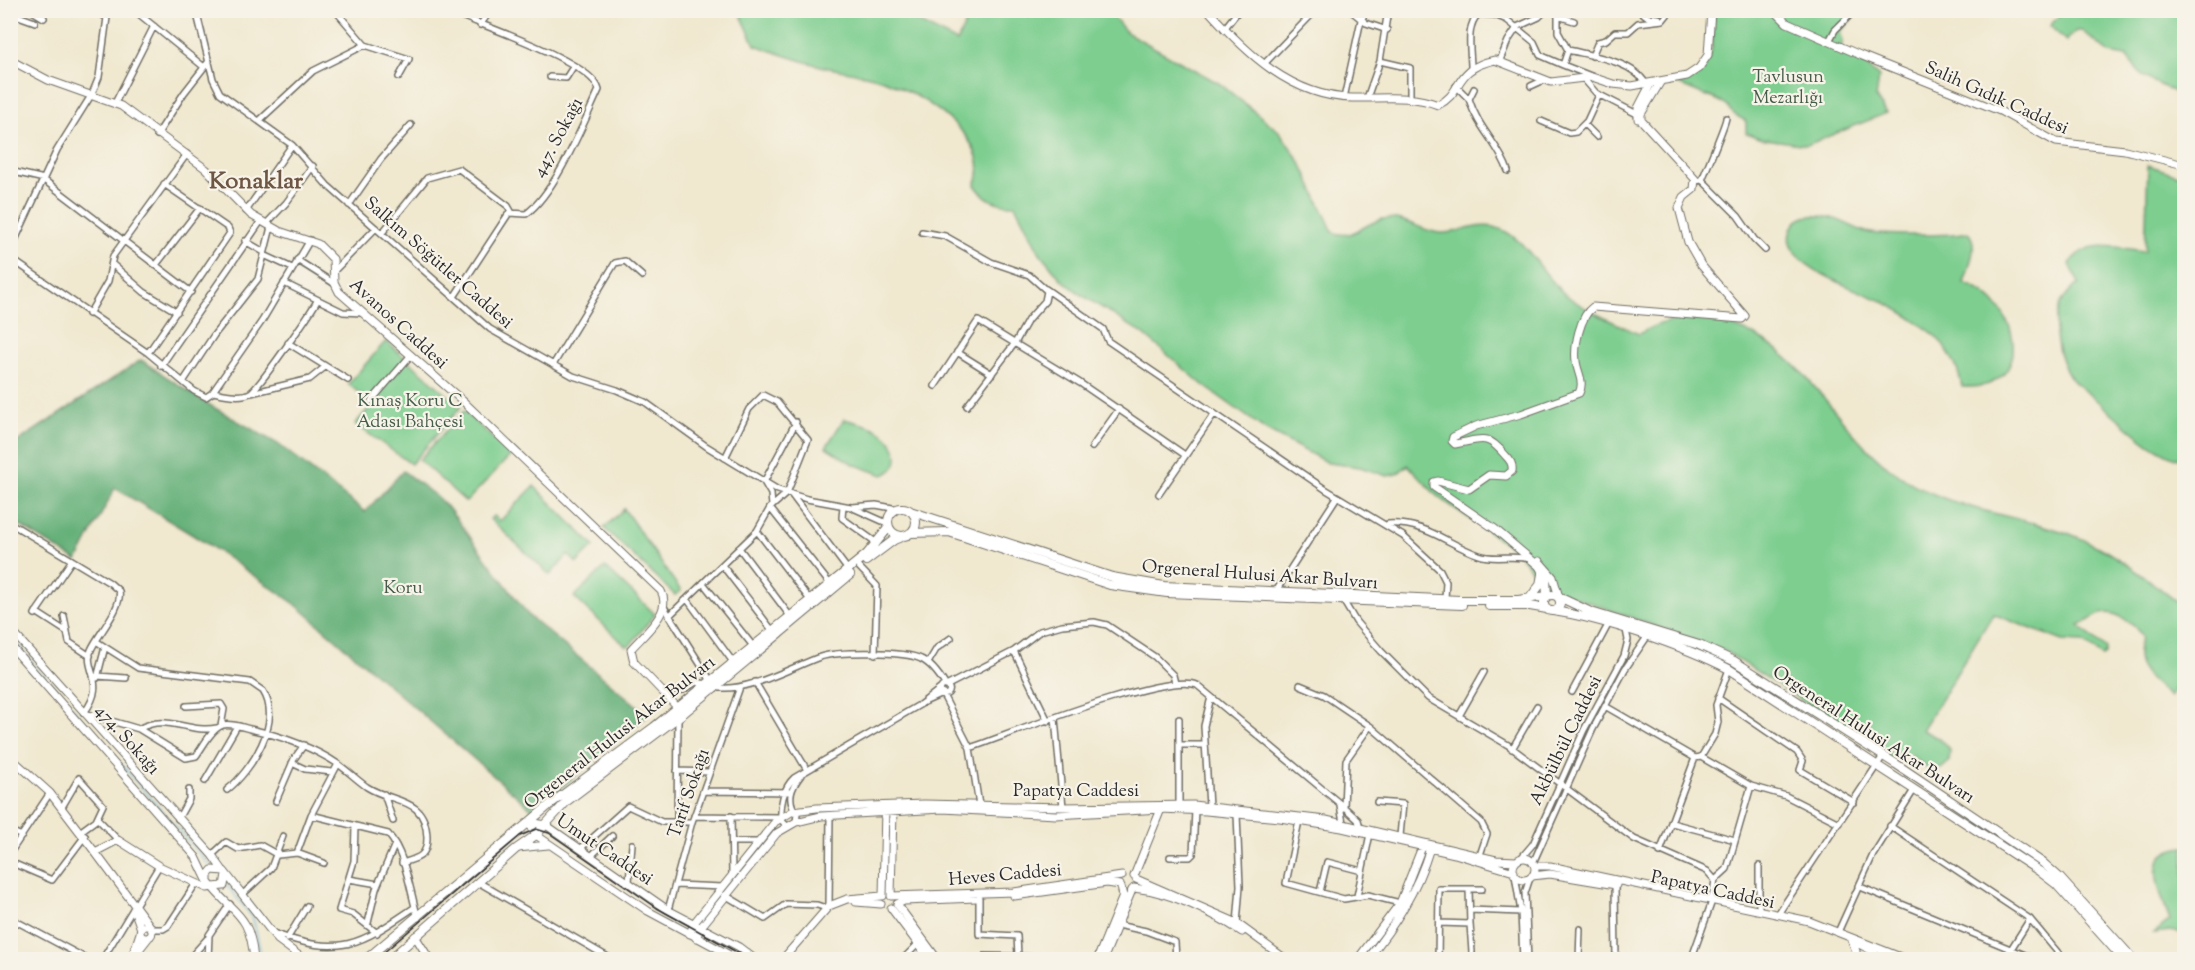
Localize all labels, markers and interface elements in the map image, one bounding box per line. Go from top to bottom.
street label: Salih Gıdık Caddesi [1920,55,2072,142]
park label: Tavlusun Mezarlığı [1752,65,1824,112]
street label: 447. Sokağı [527,93,591,182]
district label: Konaklar [209,165,304,199]
street label: Salkım Söğütler Caddesi [357,191,518,336]
street label: Avanos Caddesi [342,273,453,376]
park label: Kınaş Koru C Adası Bahçesi [357,389,463,436]
street label: Orgeneral Hulusi Akar Bulvarı [1141,555,1379,597]
park label: Koru [383,576,423,602]
street label: Orgeneral Hulusi Akar Bulvarı [519,650,721,817]
street label: Orgeneral Hulusi Akar Bulvarı [1767,660,1979,811]
street label: Akbülbül Caddesi [1524,672,1610,810]
street label: 474. Sokağı [88,699,165,781]
street label: Tarif Sokağı [662,745,717,842]
street label: Papatya Caddesi [1013,779,1139,805]
street label: Umut Caddesi [550,808,658,893]
street label: Heves Caddesi [948,858,1063,894]
street label: Papatya Caddesi [1648,865,1777,917]

